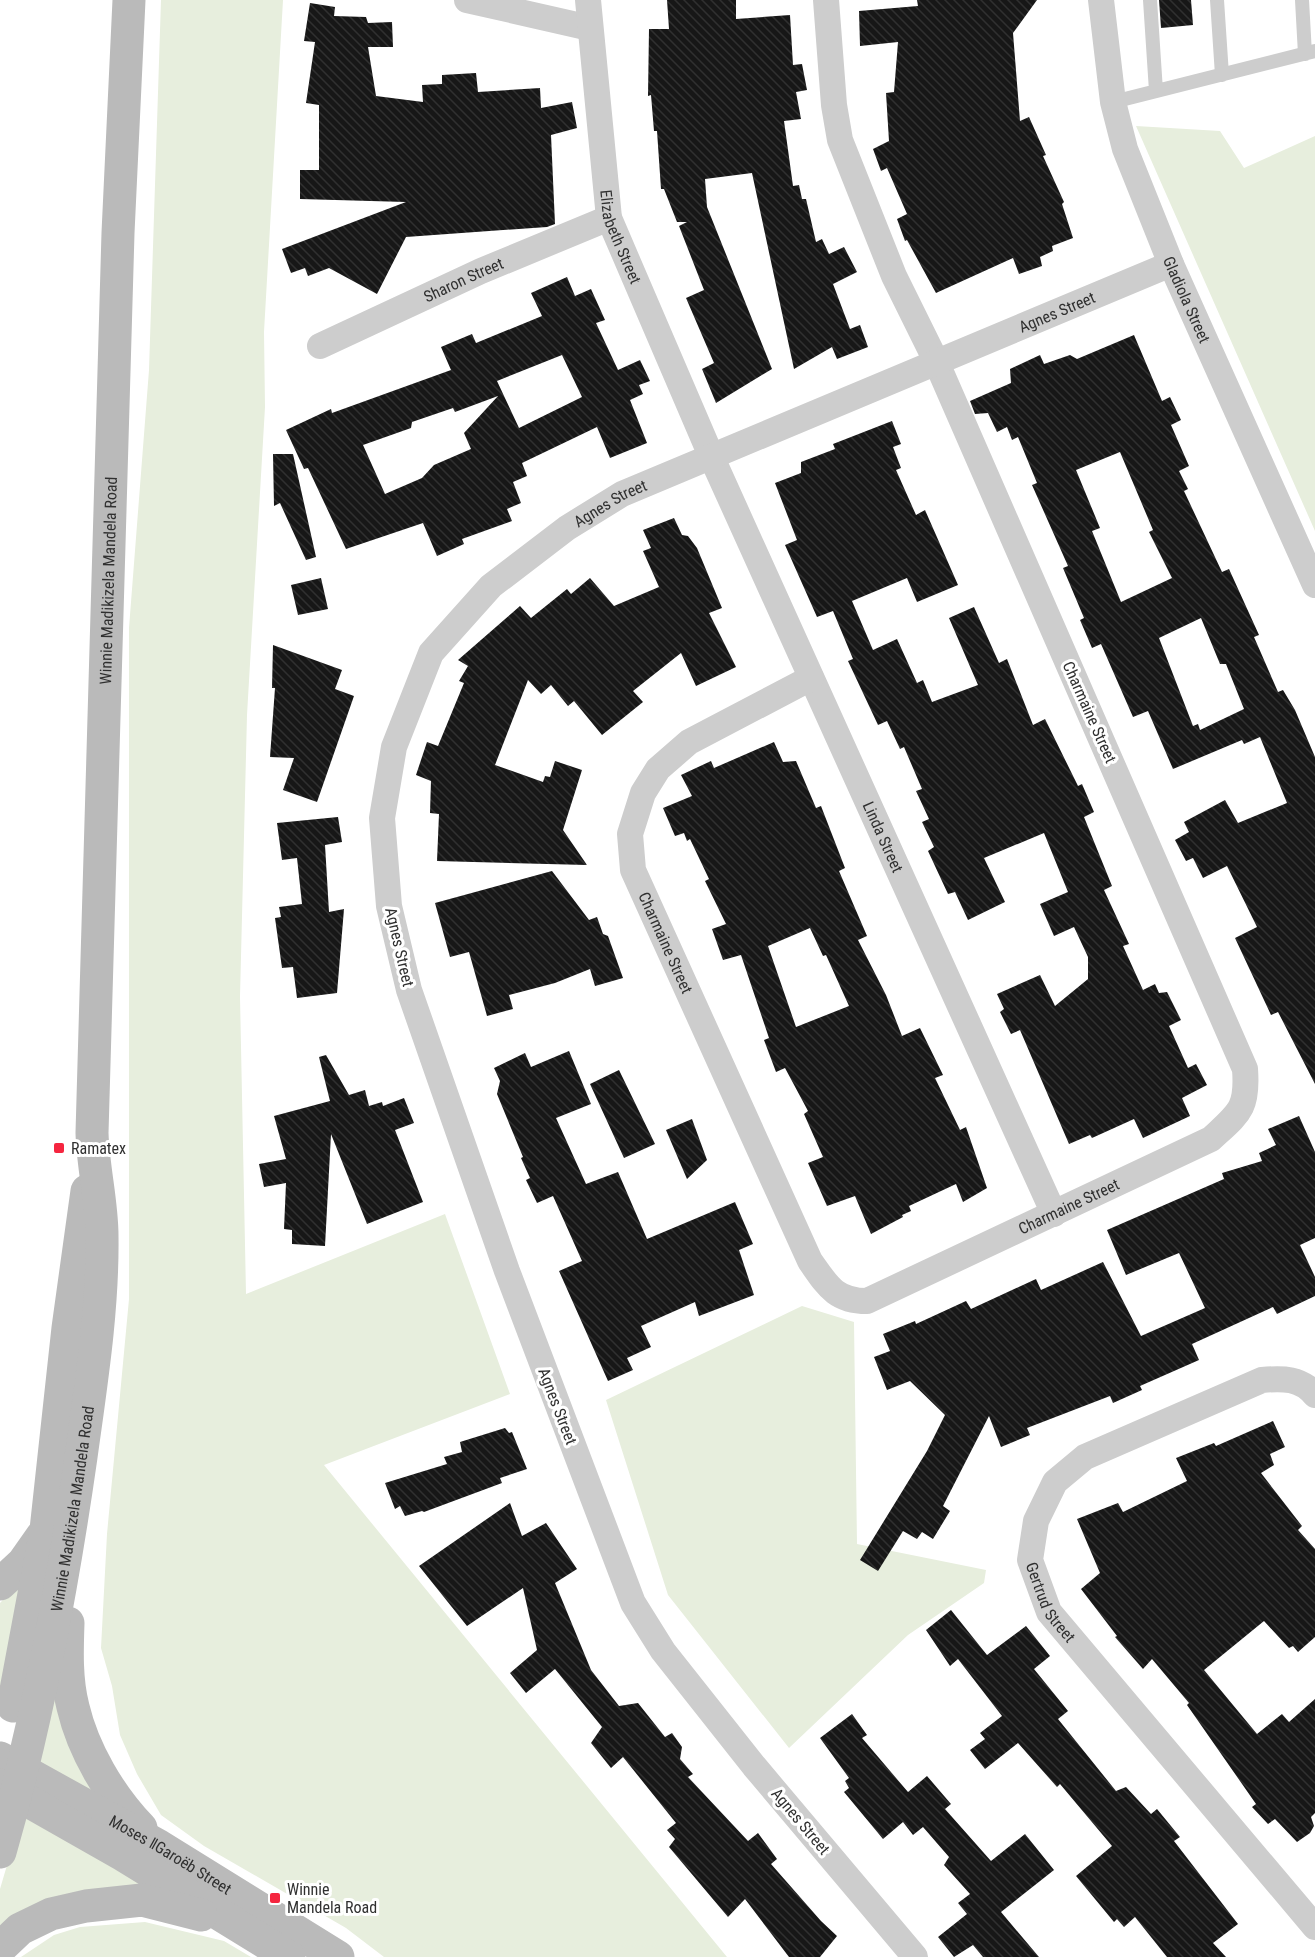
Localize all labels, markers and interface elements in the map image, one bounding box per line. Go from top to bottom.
street label: Elizabeth Street [596,189,645,287]
street label: Sharon Street [421,254,506,306]
street label: Gladiola Street [1159,254,1214,346]
street label: Agnes Street [1016,288,1098,337]
street label: Winnie Madikizela Mandela Road [96,476,121,685]
street label: Agnes Street [570,476,650,531]
street label: Charmaine Street [1059,658,1121,766]
street label: Linda Street [859,799,907,876]
street label: Charmaine Street [634,889,697,997]
street label: Agnes Street [381,906,418,989]
place label: Ramatex [71,1139,126,1158]
marker: Ramatex [52,1141,66,1155]
street label: Charmaine Street [1015,1175,1122,1238]
street label: Agnes Street [534,1365,581,1448]
street label: Winnie Madikizela Mandela Road [47,1405,98,1613]
street label: Gertrud Street [1022,1560,1079,1646]
street label: Agnes Street [767,1784,834,1859]
street label: Moses ǁGaroëb Street [106,1811,235,1899]
place label: Winnie Mandela Road [287,1880,377,1917]
marker: Winnie Mandela Road [268,1891,282,1905]

